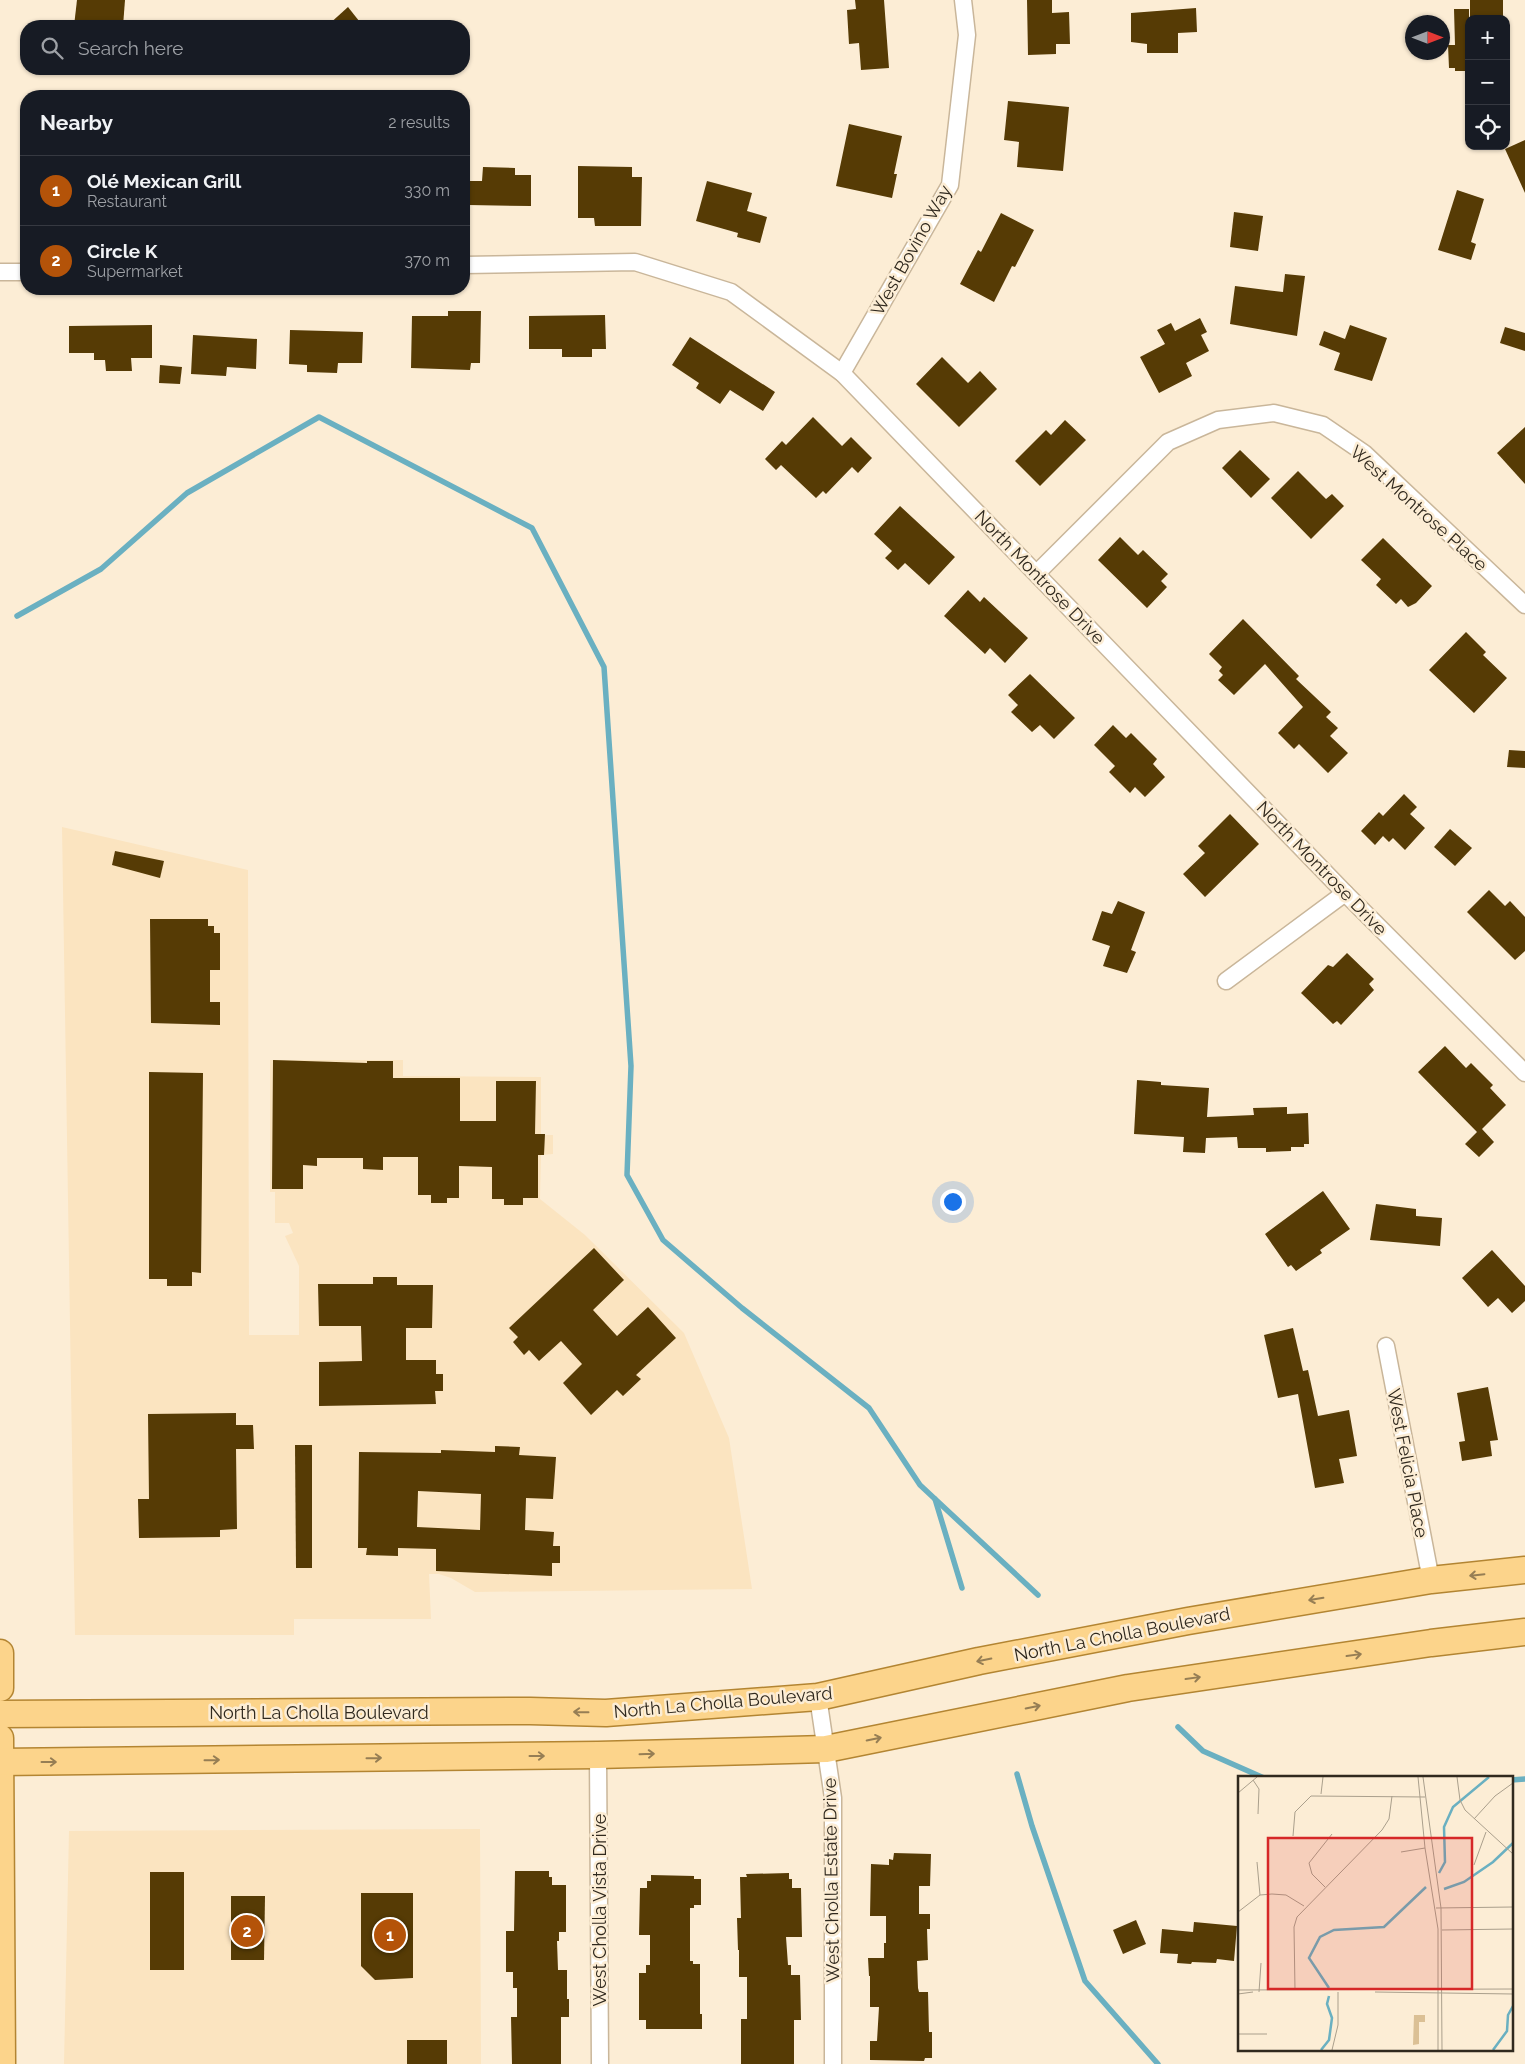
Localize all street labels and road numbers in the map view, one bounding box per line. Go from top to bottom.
street label: West Bovino Way [866,181,956,319]
street label: West Montrose Place [1346,441,1492,575]
street label: North Montrose Drive [971,506,1110,649]
street label: North Montrose Drive [1253,797,1392,940]
street label: West Felicia Place [1383,1387,1433,1540]
street label: North La Cholla Boulevard [1012,1603,1232,1665]
street label: North La Cholla Boulevard [613,1682,833,1722]
street label: North La Cholla Boulevard [209,1702,429,1723]
street label: West Cholla Estate Drive [819,1777,843,1982]
street label: West Cholla Vista Drive [589,1813,610,2006]

